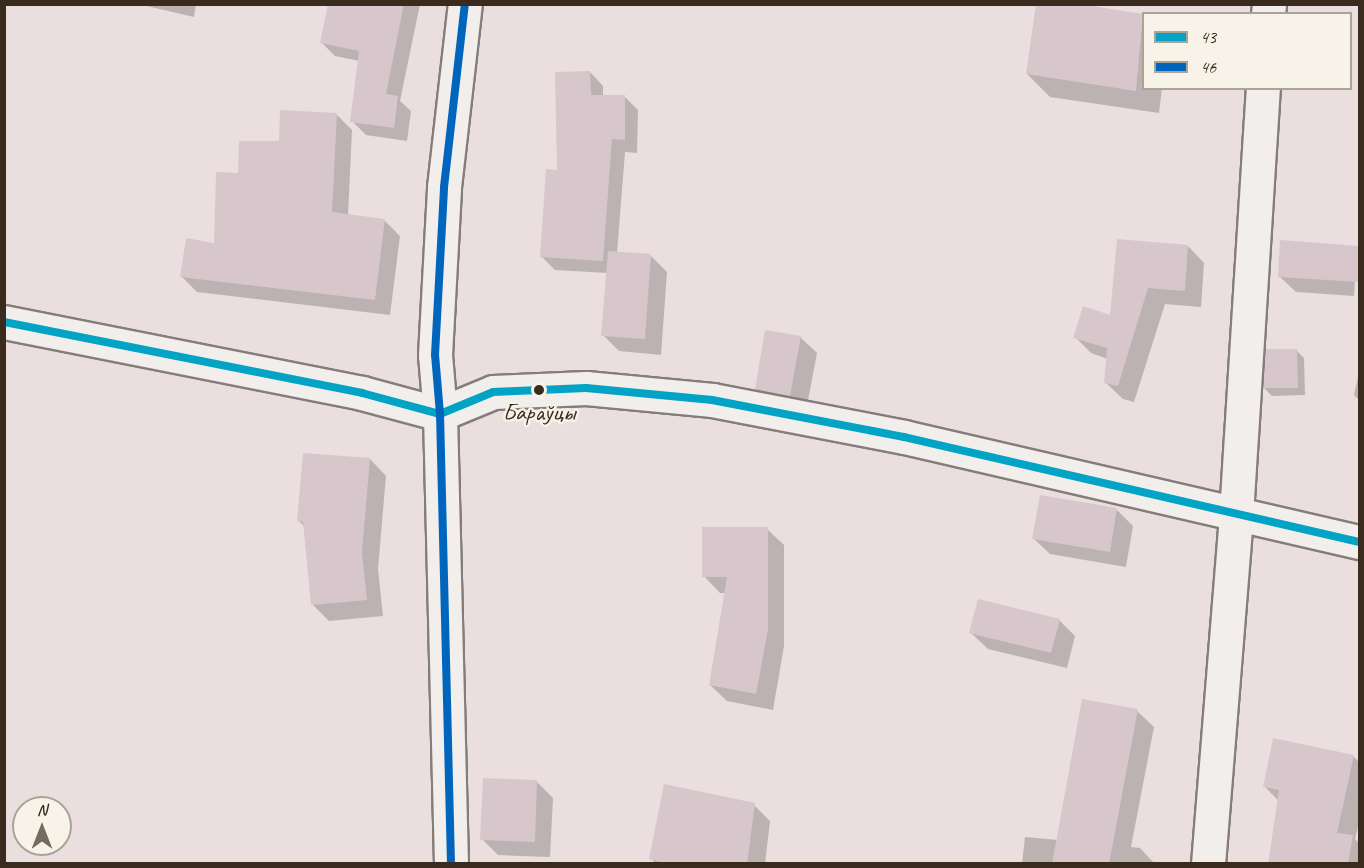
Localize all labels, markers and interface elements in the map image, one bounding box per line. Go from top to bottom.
legend [1142,12,1352,90]
text: 43 [1200,26,1216,48]
text: 46 [1200,56,1216,78]
marker: Бараўцы [533,384,545,396]
place label: Бараўцы [503,399,575,427]
north arrow [12,796,72,856]
text: N [37,800,47,820]

